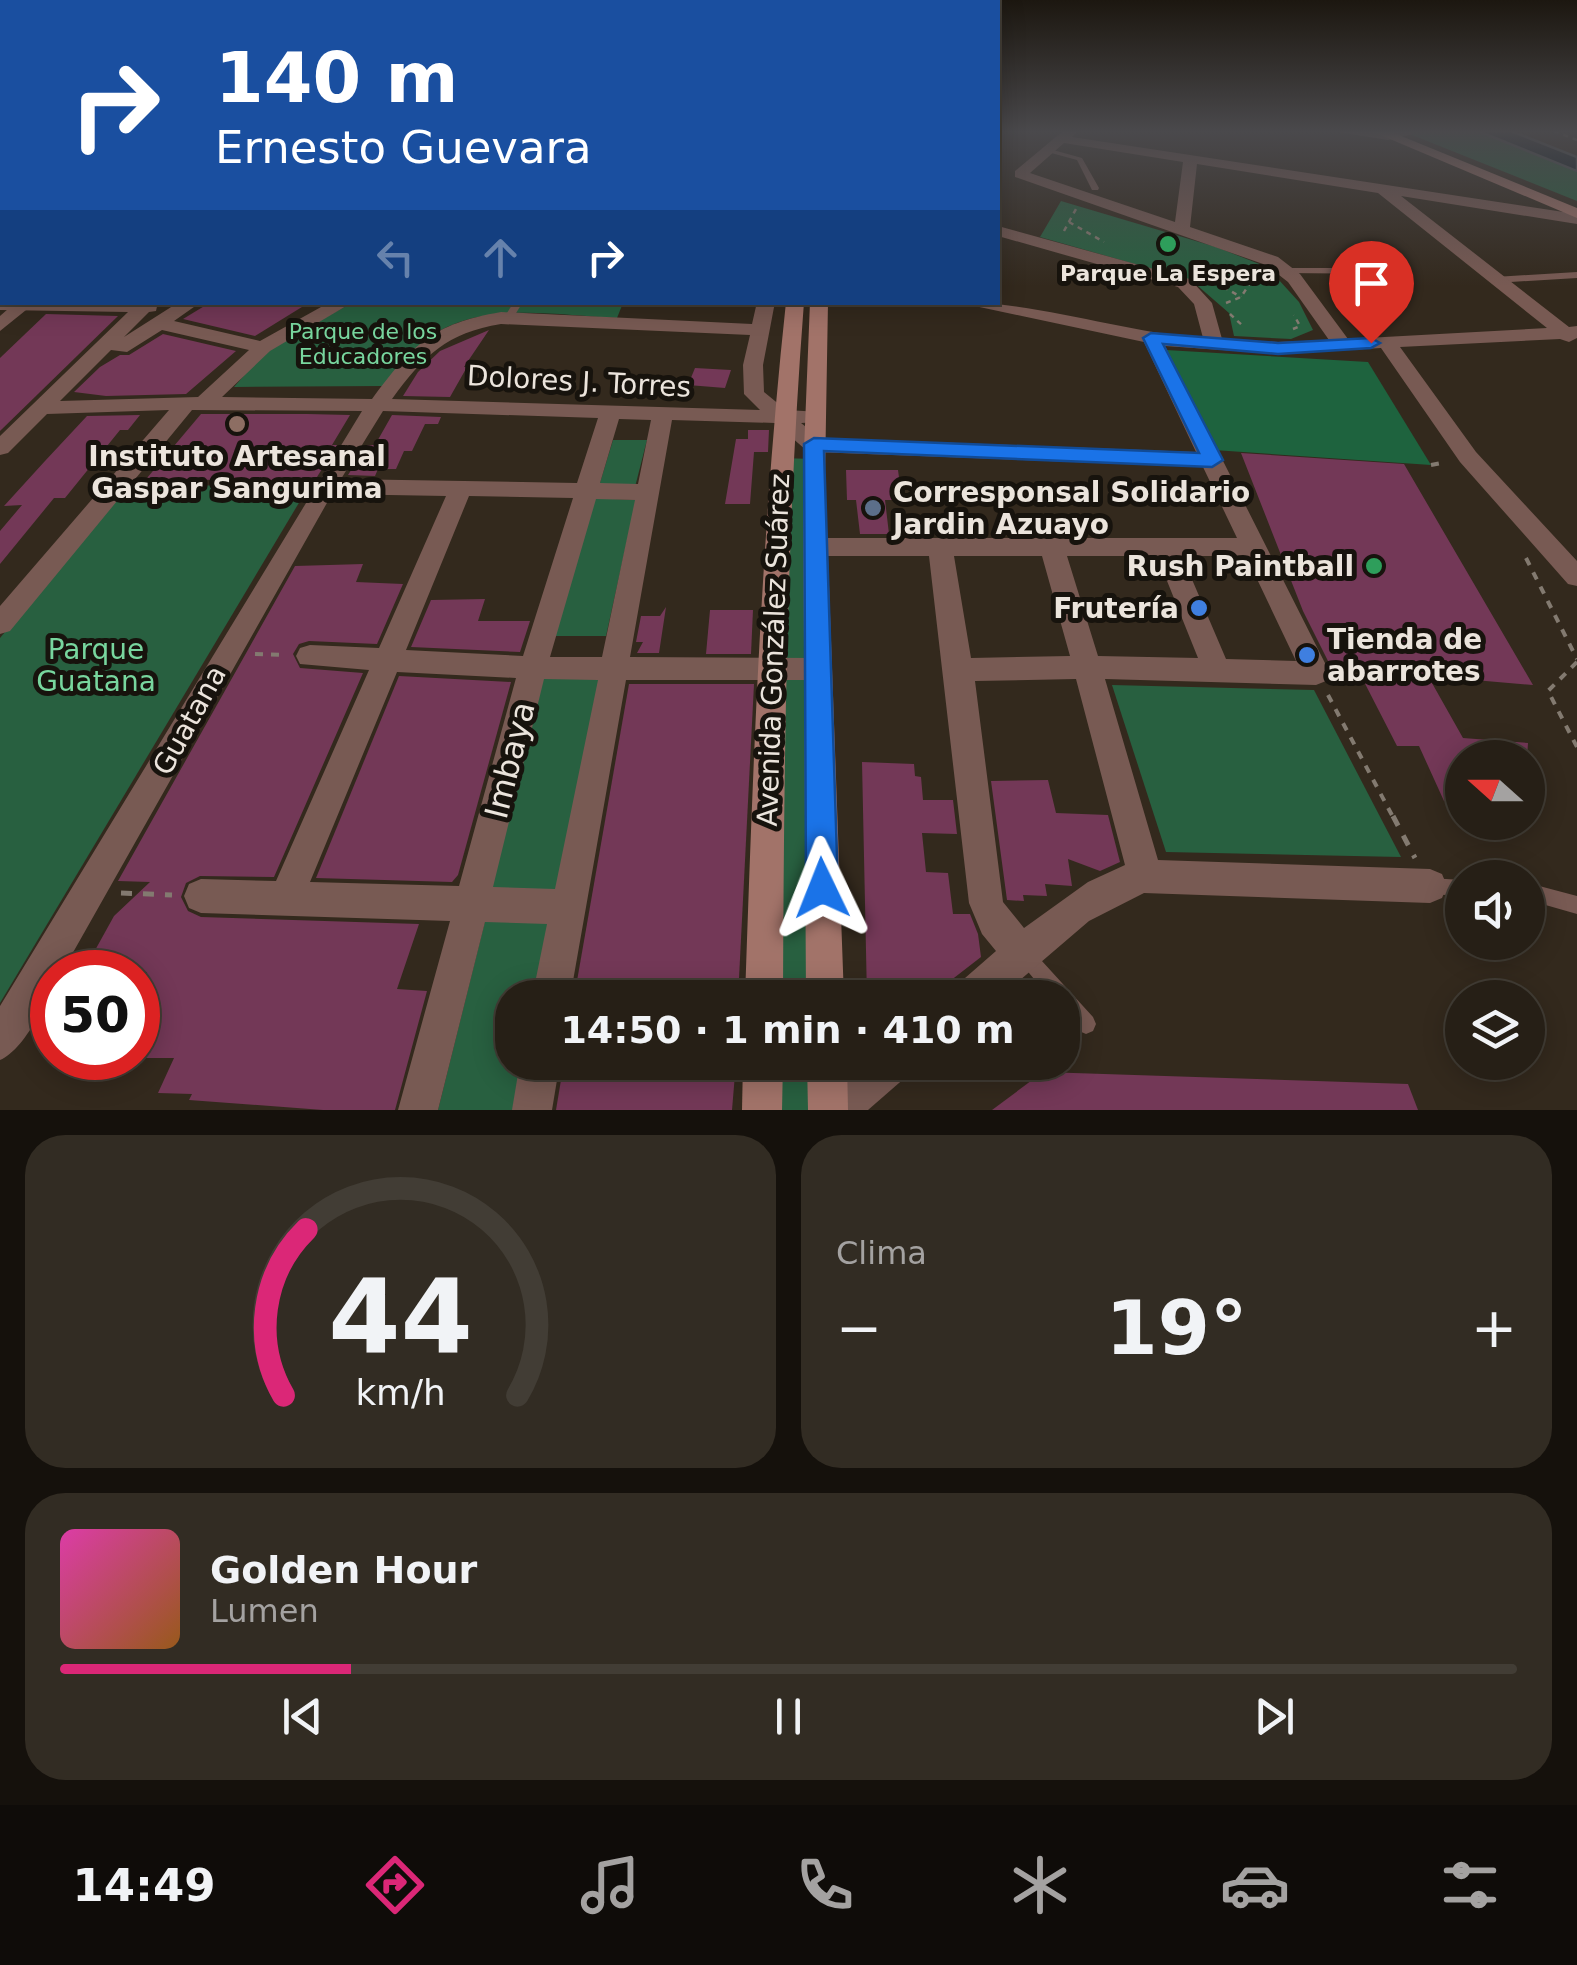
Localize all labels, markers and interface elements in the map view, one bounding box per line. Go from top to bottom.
text: 140 m [215,37,458,119]
icon: right [50,40,180,170]
text: Ernesto Guevara [215,121,592,174]
icon: left [368,230,423,285]
icon: ahead [473,230,528,285]
icon: right [578,230,633,285]
marker: Parque La Espera [1157,233,1179,255]
pin [1329,241,1414,344]
icon: arrive [1344,256,1399,311]
place label: Parque La Espera [1060,261,1276,286]
park label: Parque de los Educadores [289,319,437,369]
street label: Dolores J. Torres [466,359,692,404]
marker: Instituto Artesanal Gaspar Sangurima [226,413,248,435]
place label: Instituto Artesanal Gaspar Sangurima [88,440,386,505]
street label: Avenida González Suárez [751,473,796,827]
place label: Corresponsal Solidario Jardin Azuayo [891,476,1250,541]
marker: Corresponsal Solidario Jardin Azuayo [862,497,884,519]
place label: Rush Paintball [1126,550,1354,583]
marker: Rush Paintball [1363,555,1385,577]
place label: Frutería [1053,592,1179,625]
marker: Frutería [1188,597,1210,619]
place label: Tienda de abarrotes [1327,623,1482,688]
park label: Parque Guatana [36,633,156,698]
marker: Tienda de abarrotes [1296,644,1318,666]
street label: Guatana [146,660,233,781]
street label: Imbaya [477,698,543,822]
north arrow [1445,740,1545,840]
map controls [1445,740,1545,1080]
position arrow [770,836,874,940]
button: sound [1445,860,1545,960]
speed limit sign: 50 [30,950,160,1080]
button: layers [1445,980,1545,1080]
text: 14:50 · 1 min · 410 m [560,1008,1015,1052]
text: Clima [836,1234,927,1272]
text: 44 [328,1256,473,1378]
text: 19° [1106,1284,1247,1372]
text: − [836,1296,882,1360]
text: + [1471,1296,1517,1360]
text: km/h [355,1372,446,1413]
text: Golden Hour [210,1548,477,1592]
text: Lumen [210,1592,319,1630]
icon: previous [275,1689,330,1744]
icon: pause [761,1689,816,1744]
icon: next [1247,1689,1302,1744]
icon: directions [360,1850,430,1920]
icon: music [575,1850,645,1920]
icon: phone [790,1850,860,1920]
icon: climate [1005,1850,1075,1920]
icon: car [1220,1850,1290,1920]
icon: filters [1435,1850,1505,1920]
text: 14:49 [72,1859,216,1912]

